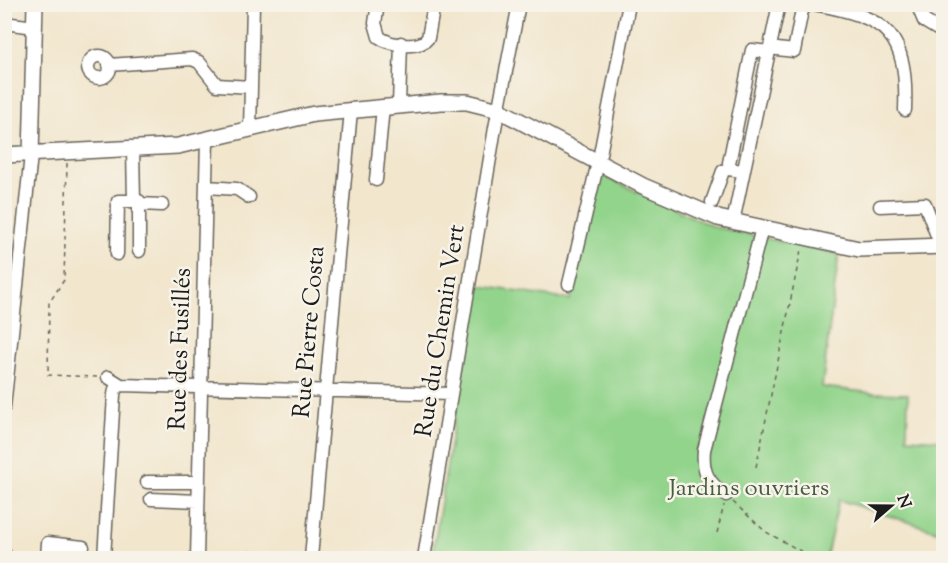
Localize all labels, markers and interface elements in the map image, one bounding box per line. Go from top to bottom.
street label: Rue du Chemin Vert [407,222,475,440]
street label: Rue Pierre Costa [286,245,334,419]
street label: Rue des Fusillés [161,267,201,431]
park label: Jardins ouvriers [667,472,829,506]
north arrow [861,476,921,536]
text: N [890,492,916,512]

